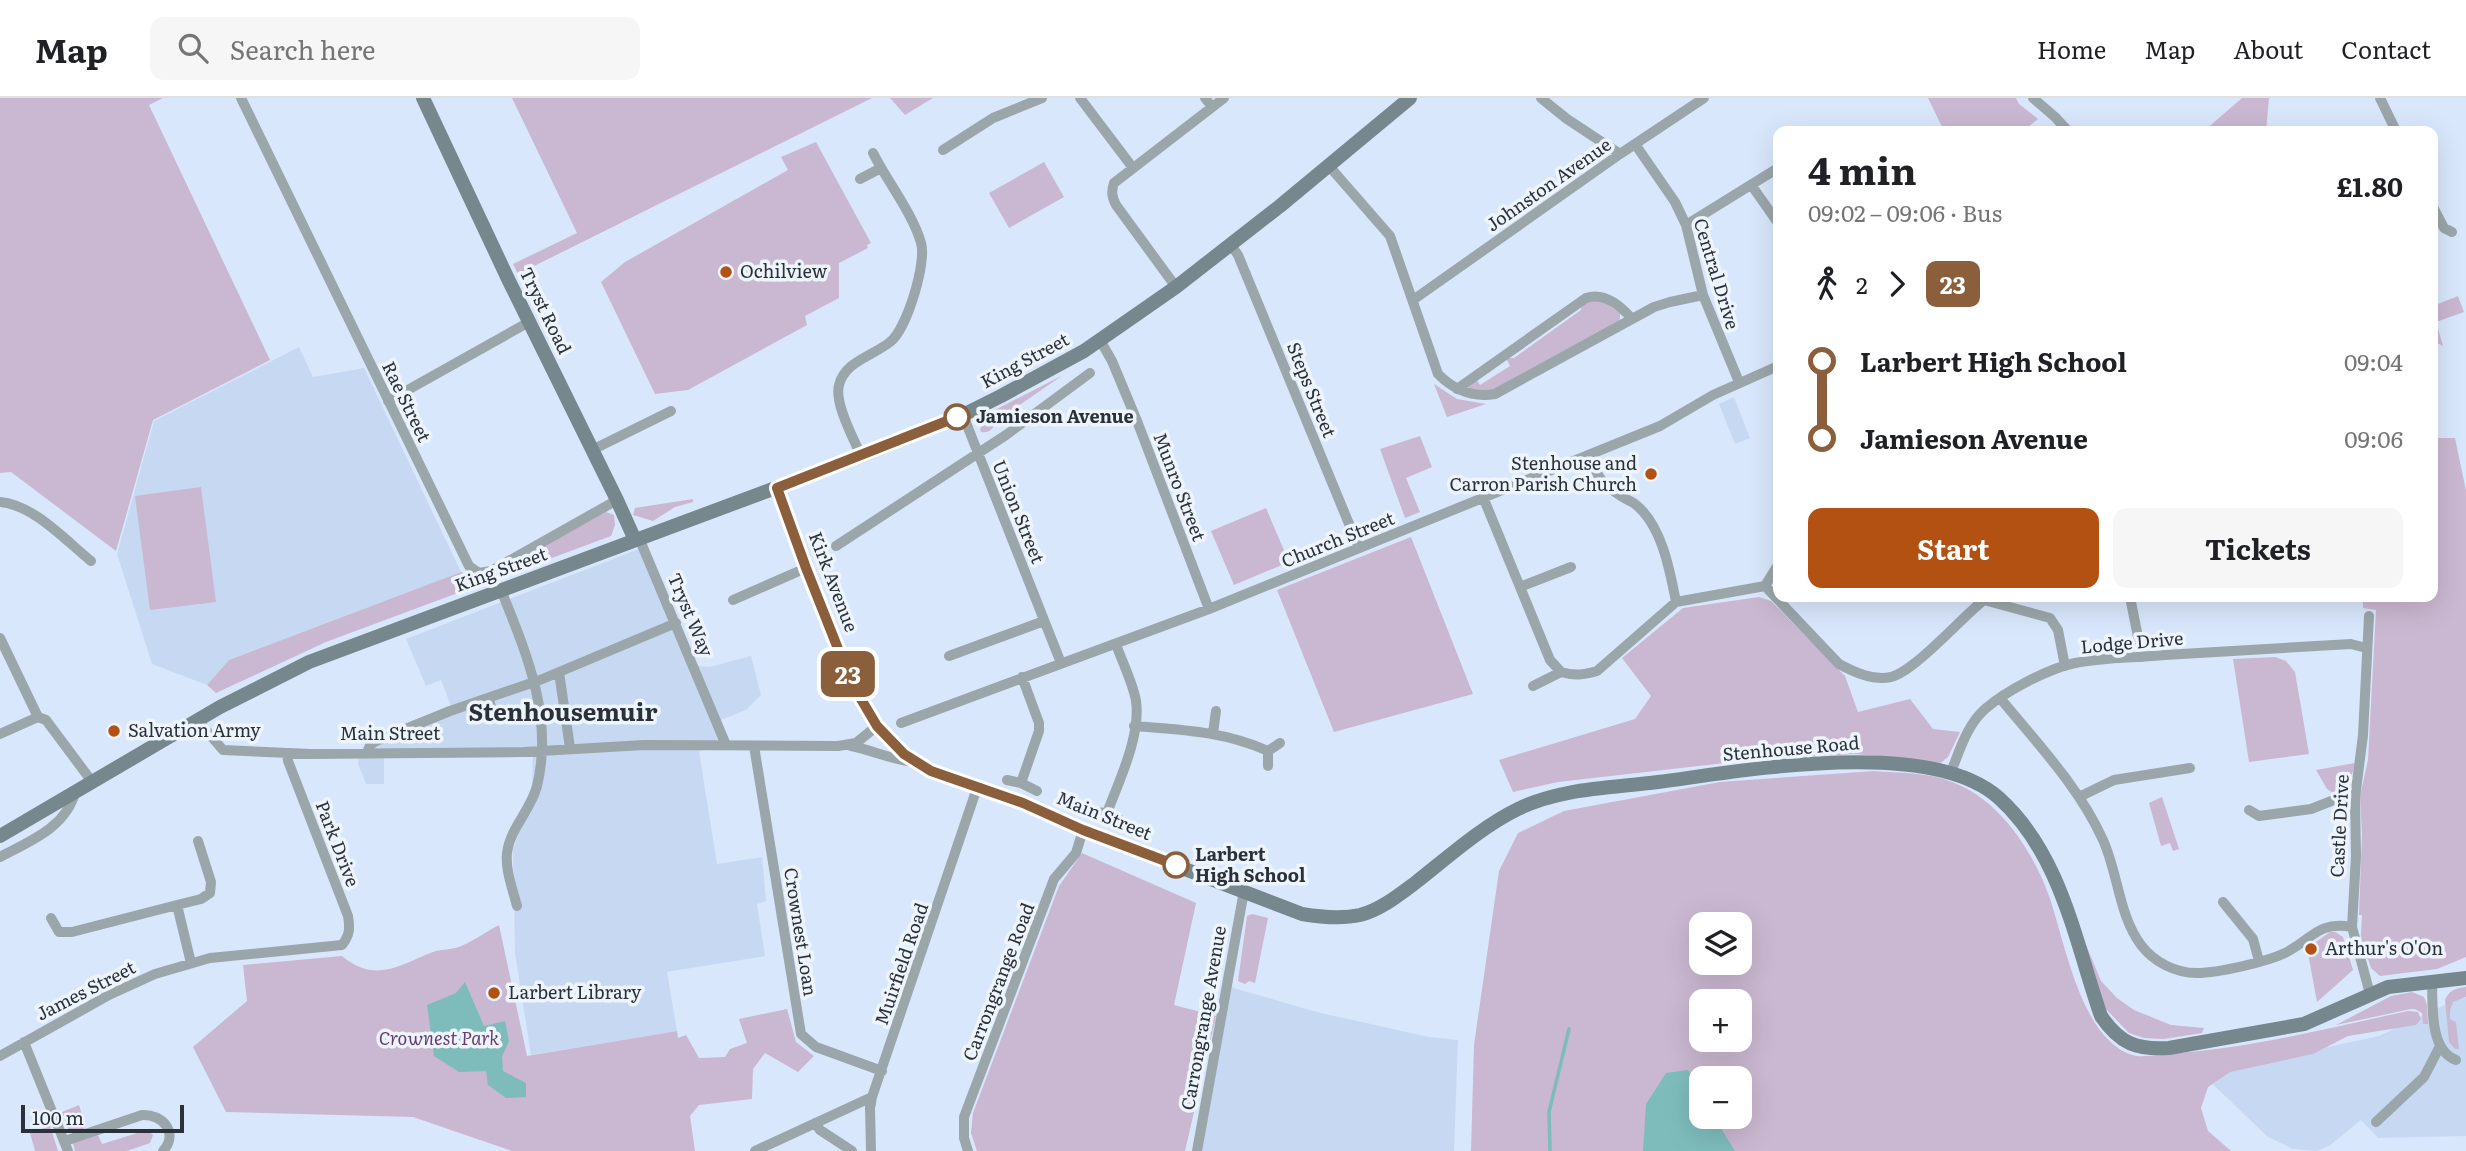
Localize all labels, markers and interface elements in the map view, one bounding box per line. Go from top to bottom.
search box [150,17,640,80]
text: Map [35,24,108,73]
icon: search [174,29,212,67]
text: Search here [230,29,376,68]
text: Home [2037,31,2106,66]
text: Map [2144,31,2195,66]
text: About [2233,31,2303,66]
text: Contact [2341,31,2431,66]
street label: Johnston Avenue [1480,130,1616,237]
text: 4 min [1808,140,1917,197]
text: £1.80 [2337,166,2403,205]
text: 09:02 – 09:06 · Bus [1808,195,2002,229]
street label: Central Drive [1688,215,1747,333]
place label: Ochilview [740,257,828,284]
street label: Tryst Road [514,262,579,358]
marker: Ochilview [718,264,734,280]
icon: walk [1808,265,1846,303]
icon: forward [1878,265,1916,303]
text: 23 [1940,266,1966,301]
text: 2 [1856,267,1868,301]
street label: King Street [975,325,1074,394]
street label: Steps Street [1281,338,1344,442]
text: Larbert High School [1860,341,2127,380]
text: 09:04 [2344,344,2403,378]
street label: Rae Street [376,356,439,447]
place label: Jamieson Avenue [976,402,1134,429]
marker: Jamieson Avenue [944,404,970,430]
text: Jamieson Avenue [1860,418,2088,457]
text: 09:06 [2344,421,2403,455]
street label: Munro Street [1147,428,1214,545]
place label: Stenhouse and Carron Parish Church [1449,449,1637,497]
street label: Union Street [986,456,1053,568]
marker: Stenhouse and Carron Parish Church [1643,466,1659,482]
street label: Church Street [1277,503,1399,574]
button: Start [1808,508,2099,588]
button: Tickets [2113,508,2403,588]
street label: Kirk Avenue [803,527,866,636]
street label: King Street [450,539,551,598]
street label: Tryst Way [662,568,721,661]
street label: Lodge Drive [2079,624,2184,659]
line badge: 23 [816,651,880,697]
text: 23 [835,656,861,691]
district label: Stenhousemuir [468,693,658,728]
place label: Salvation Army [128,716,261,743]
street label: Main Street [340,719,441,746]
marker: Salvation Army [106,723,122,739]
street label: Stenhouse Road [1721,728,1860,767]
street label: Castle Drive [2322,774,2355,878]
street label: Main Street [1053,783,1157,846]
street label: Park Drive [310,796,367,890]
place label: Larbert High School [1195,840,1306,888]
marker: Larbert High School [1163,852,1189,878]
street label: Crownest Loan [778,865,825,998]
street label: Muirfield Road [867,899,934,1028]
street label: Carrongrange Road [955,899,1040,1064]
map controls [1689,912,1752,1129]
button: layers [1689,912,1752,975]
street label: Carrongrange Avenue [1173,923,1232,1112]
place label: Arthur's O'On [2325,934,2443,961]
marker: Arthur's O'On [2303,941,2319,957]
street label: James Street [31,953,140,1026]
place label: Larbert Library [508,978,642,1005]
marker: Larbert Library [486,985,502,1001]
button: + [1689,989,1752,1052]
park label: Crownest Park [379,1024,499,1051]
button: − [1689,1066,1752,1129]
scale bar [21,1102,184,1134]
text: 100 m [32,1103,84,1131]

